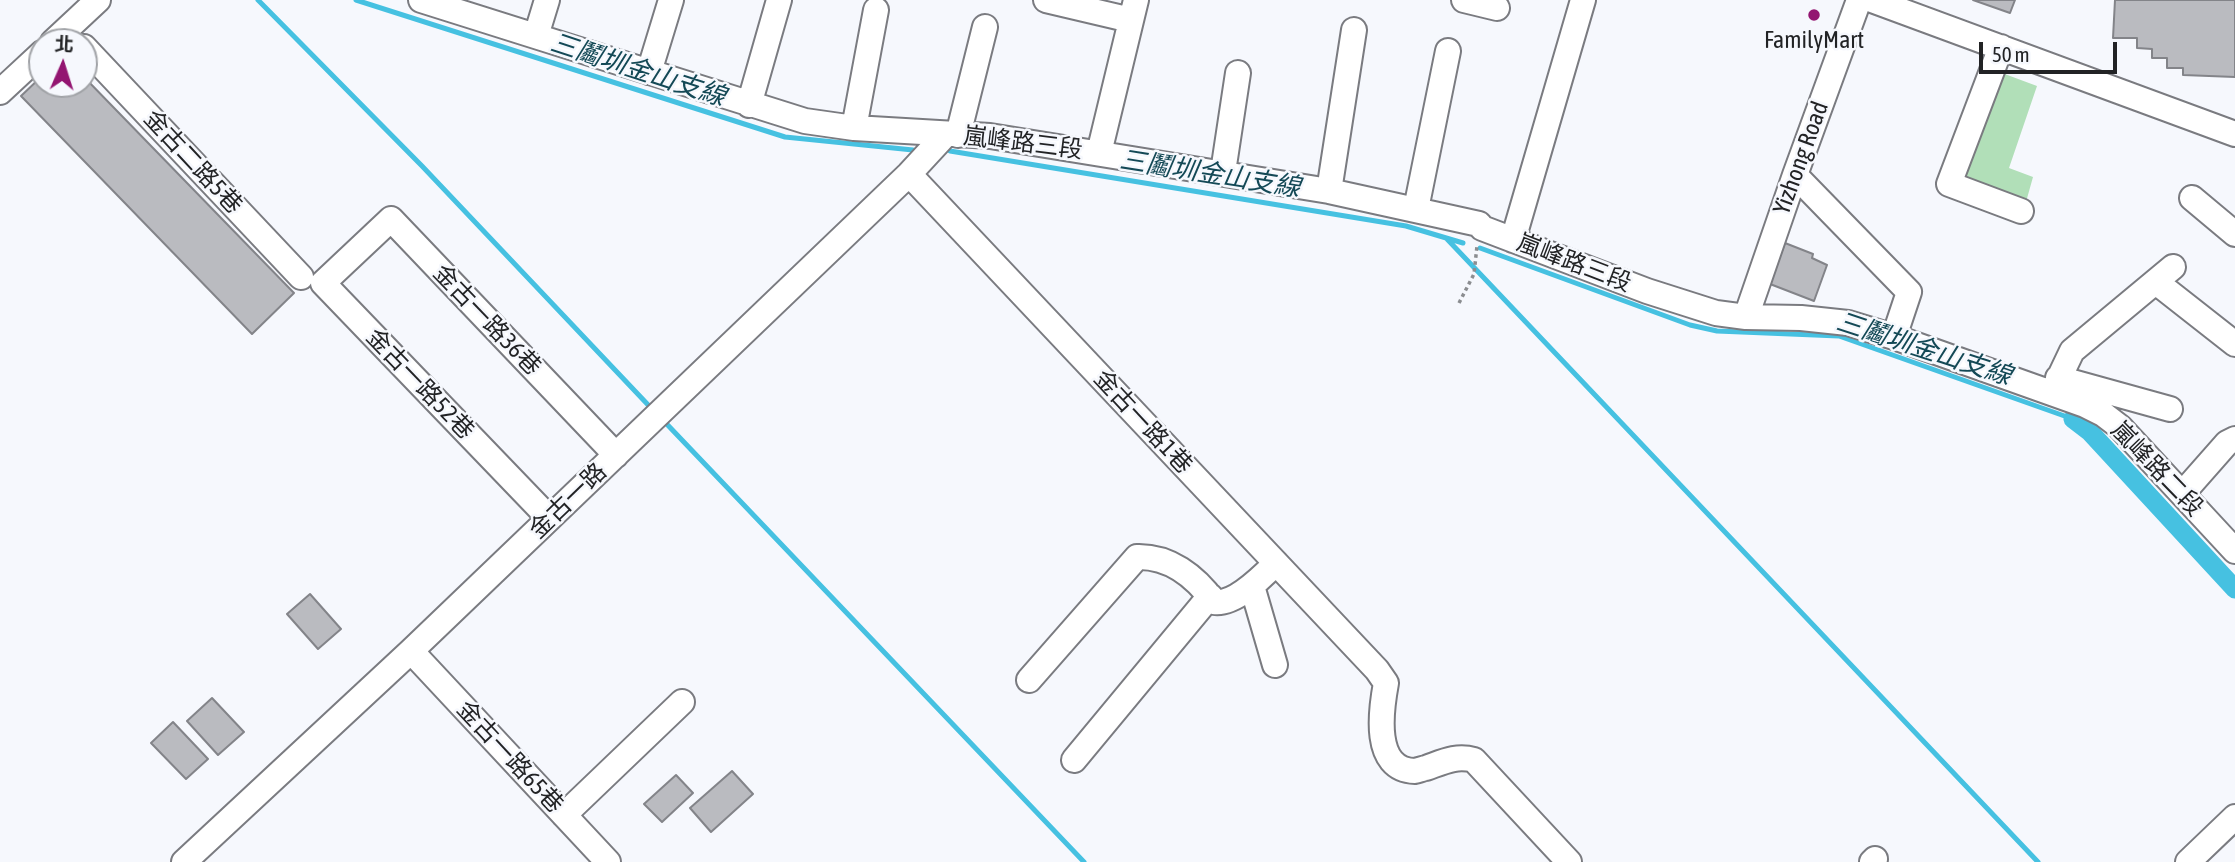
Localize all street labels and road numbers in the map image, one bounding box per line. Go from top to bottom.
street label: Yizhong Road [1767,98,1835,218]
street label: 金古二路5巷 [138,104,248,220]
street label: 嵐峰路三段 [962,121,1084,165]
street label: 嵐峰路三段 [1513,228,1635,298]
street label: 金古一路36巷 [427,259,547,381]
street label: 金古一路52巷 [360,323,480,445]
street label: 金古一路1巷 [1088,364,1198,480]
street label: 嵐峰路二段 [2105,416,2209,522]
street label: 金古一路 [523,457,613,545]
street label: 金古一路65巷 [451,695,569,819]

